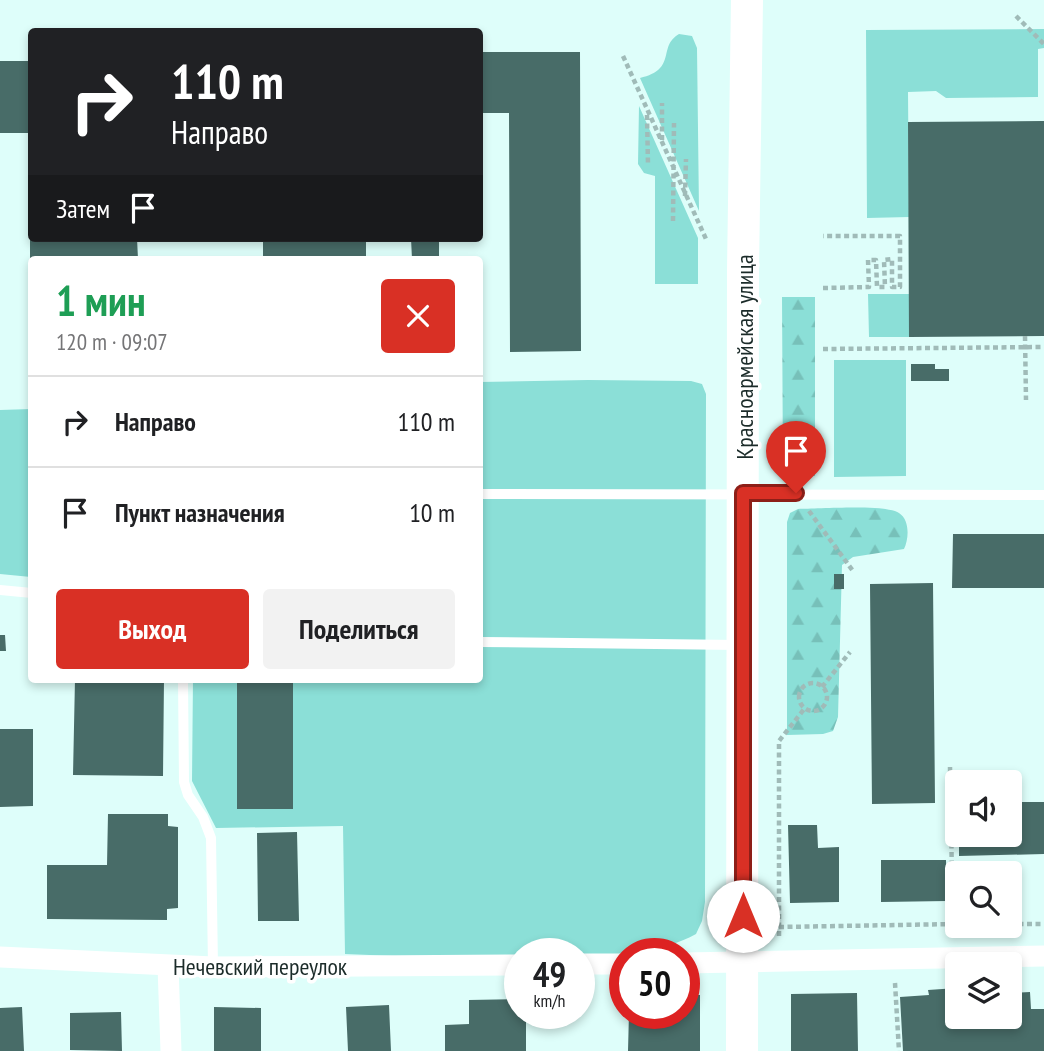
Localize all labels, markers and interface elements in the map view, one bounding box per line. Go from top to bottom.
text: 110 m [171,49,284,113]
icon: right [56,56,147,147]
text: Направо [171,111,268,153]
icon: arrive [124,189,162,227]
text: Затем [56,192,110,225]
street label: Красноармейская улица [729,254,760,460]
text: 1 мин [56,273,146,328]
button: close [381,279,455,353]
text: 120 m · 09:07 [56,327,168,356]
icon: right [56,403,94,441]
text: Направо [115,405,196,438]
text: 110 m [397,405,455,438]
pin [766,421,826,493]
icon: arrive [777,432,815,470]
icon: arrive [56,494,94,532]
text: Пункт назначения [115,496,285,529]
text: 10 m [409,496,455,529]
button: Выход [56,589,249,669]
button: Поделиться [263,589,455,669]
map controls [945,770,1022,1029]
button: sound [945,770,1022,847]
button: search [945,861,1022,938]
position arrow [706,879,780,953]
speed limit sign: 50 [609,938,700,1029]
street label: Нечевский переулок [173,951,348,982]
text: 49 [533,951,566,997]
button: layers [945,952,1022,1029]
text: km/h [534,989,565,1012]

